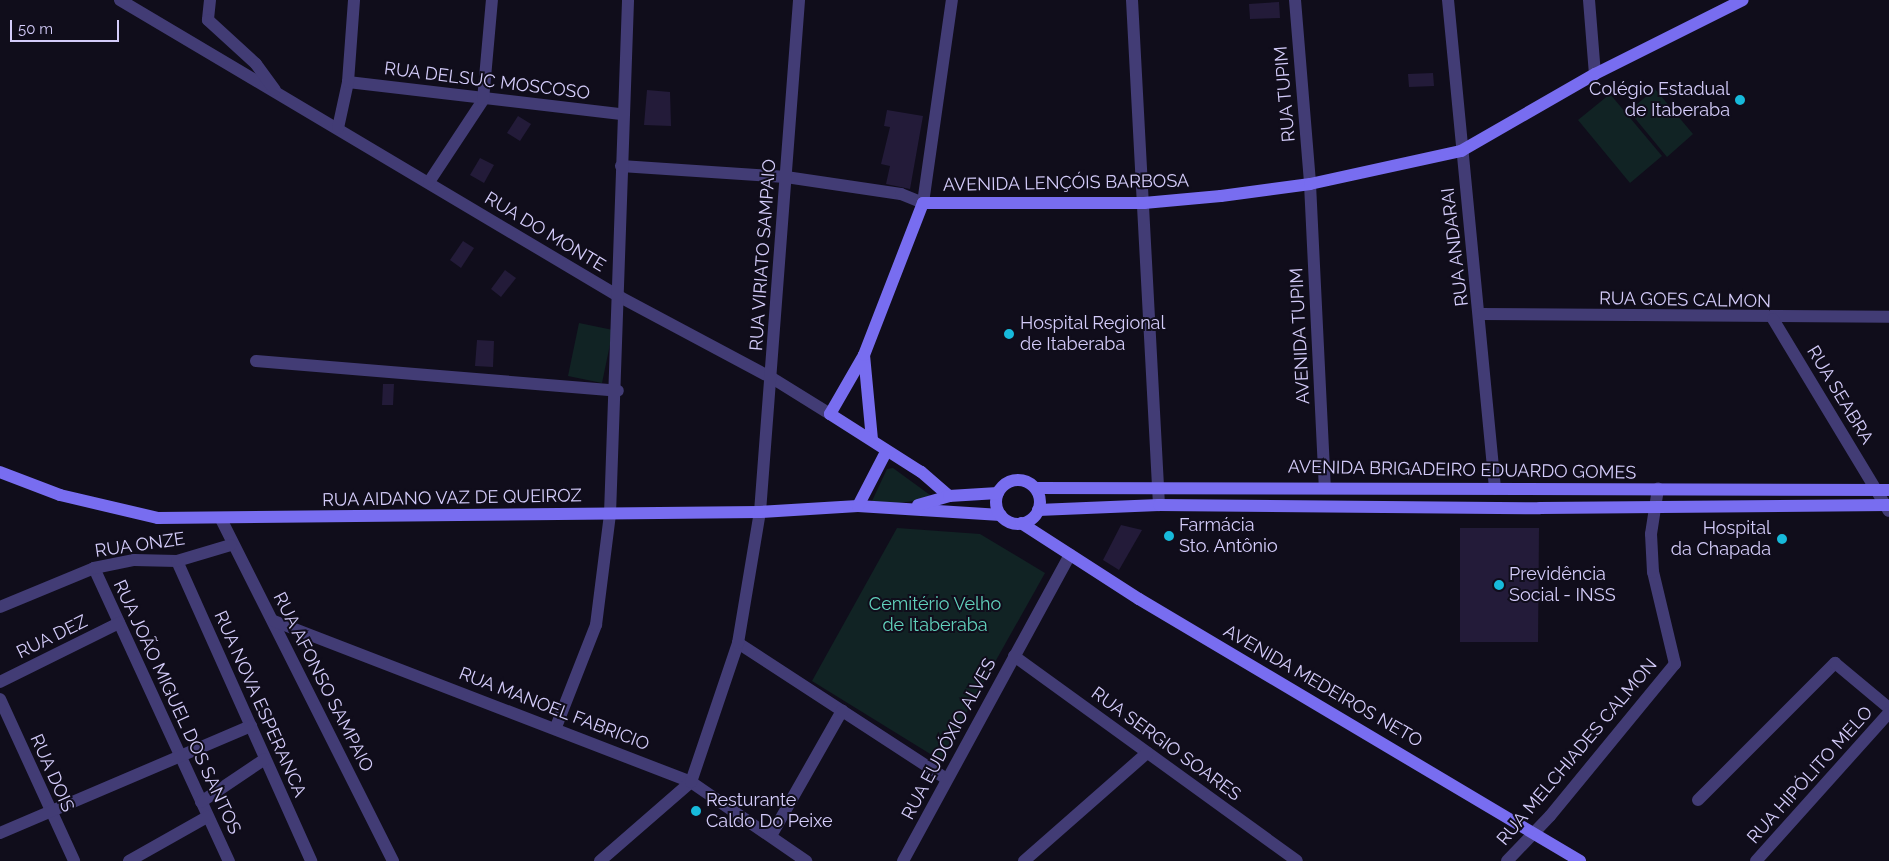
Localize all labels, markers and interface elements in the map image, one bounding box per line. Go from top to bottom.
scale bar [12,10,121,42]
text: 50 m [18,20,53,38]
street label: RUA TUPIM [1270,44,1300,144]
street label: RUA DELSUC MOSCOSO [383,58,591,104]
place label: Colégio Estadual de Itaberaba [1589,79,1730,122]
marker: Colégio Estadual de Itaberaba [1734,94,1746,106]
street label: RUA VIRIATO SAMPAIO [745,158,781,352]
street label: AVENIDA LENÇÓIS BARBOSA [942,170,1190,196]
street label: RUA ANDARAI [1437,186,1473,308]
street label: RUA DO MONTE [480,187,610,277]
street label: AVENIDA TUPIM [1286,267,1314,405]
street label: RUA GOES CALMON [1599,288,1771,312]
place label: Hospital Regional de Itaberaba [1020,313,1166,356]
marker: Hospital Regional de Itaberaba [1002,327,1016,341]
street label: RUA SEABRA [1802,342,1878,448]
street label: AVENIDA BRIGADEIRO EDUARDO GOMES [1287,456,1637,484]
street label: RUA AIDANO VAZ DE QUEIROZ [321,485,583,511]
place label: Farmácia Sto. Antônio [1179,515,1278,558]
place label: Hospital da Chapada [1671,518,1771,560]
street label: RUA ONZE [93,528,187,562]
marker: Farmácia Sto. Antônio [1163,530,1175,542]
marker: Hospital da Chapada [1775,532,1789,546]
place label: Previdência Social - INSS [1509,564,1616,606]
street label: RUA JOÃO MIGUEL DOS SANTOS [108,576,246,838]
marker: Previdência Social - INSS [1493,579,1505,591]
street label: RUA AFONSO SAMPAIO [268,588,378,776]
park label: Cemitério Velho de Itaberaba [868,594,1002,636]
street label: RUA NOVA ESPERANCA [209,607,311,801]
street label: RUA DEZ [13,610,91,664]
street label: AVENIDA MEDEIROS NETO [1219,620,1427,752]
street label: RUA EUDÓXIO ALVES [897,654,1001,824]
street label: RUA MELCHIADES CALMON [1492,654,1662,850]
street label: RUA MANOEL FABRICIO [455,663,653,755]
street label: RUA SERGIO SOARES [1087,682,1245,806]
street label: RUA HIPÓLITO MELO [1742,702,1878,848]
street label: RUA DOIS [25,731,79,815]
place label: Resturante Caldo Do Peixe [706,790,832,832]
marker: Resturante Caldo Do Peixe [690,805,702,817]

